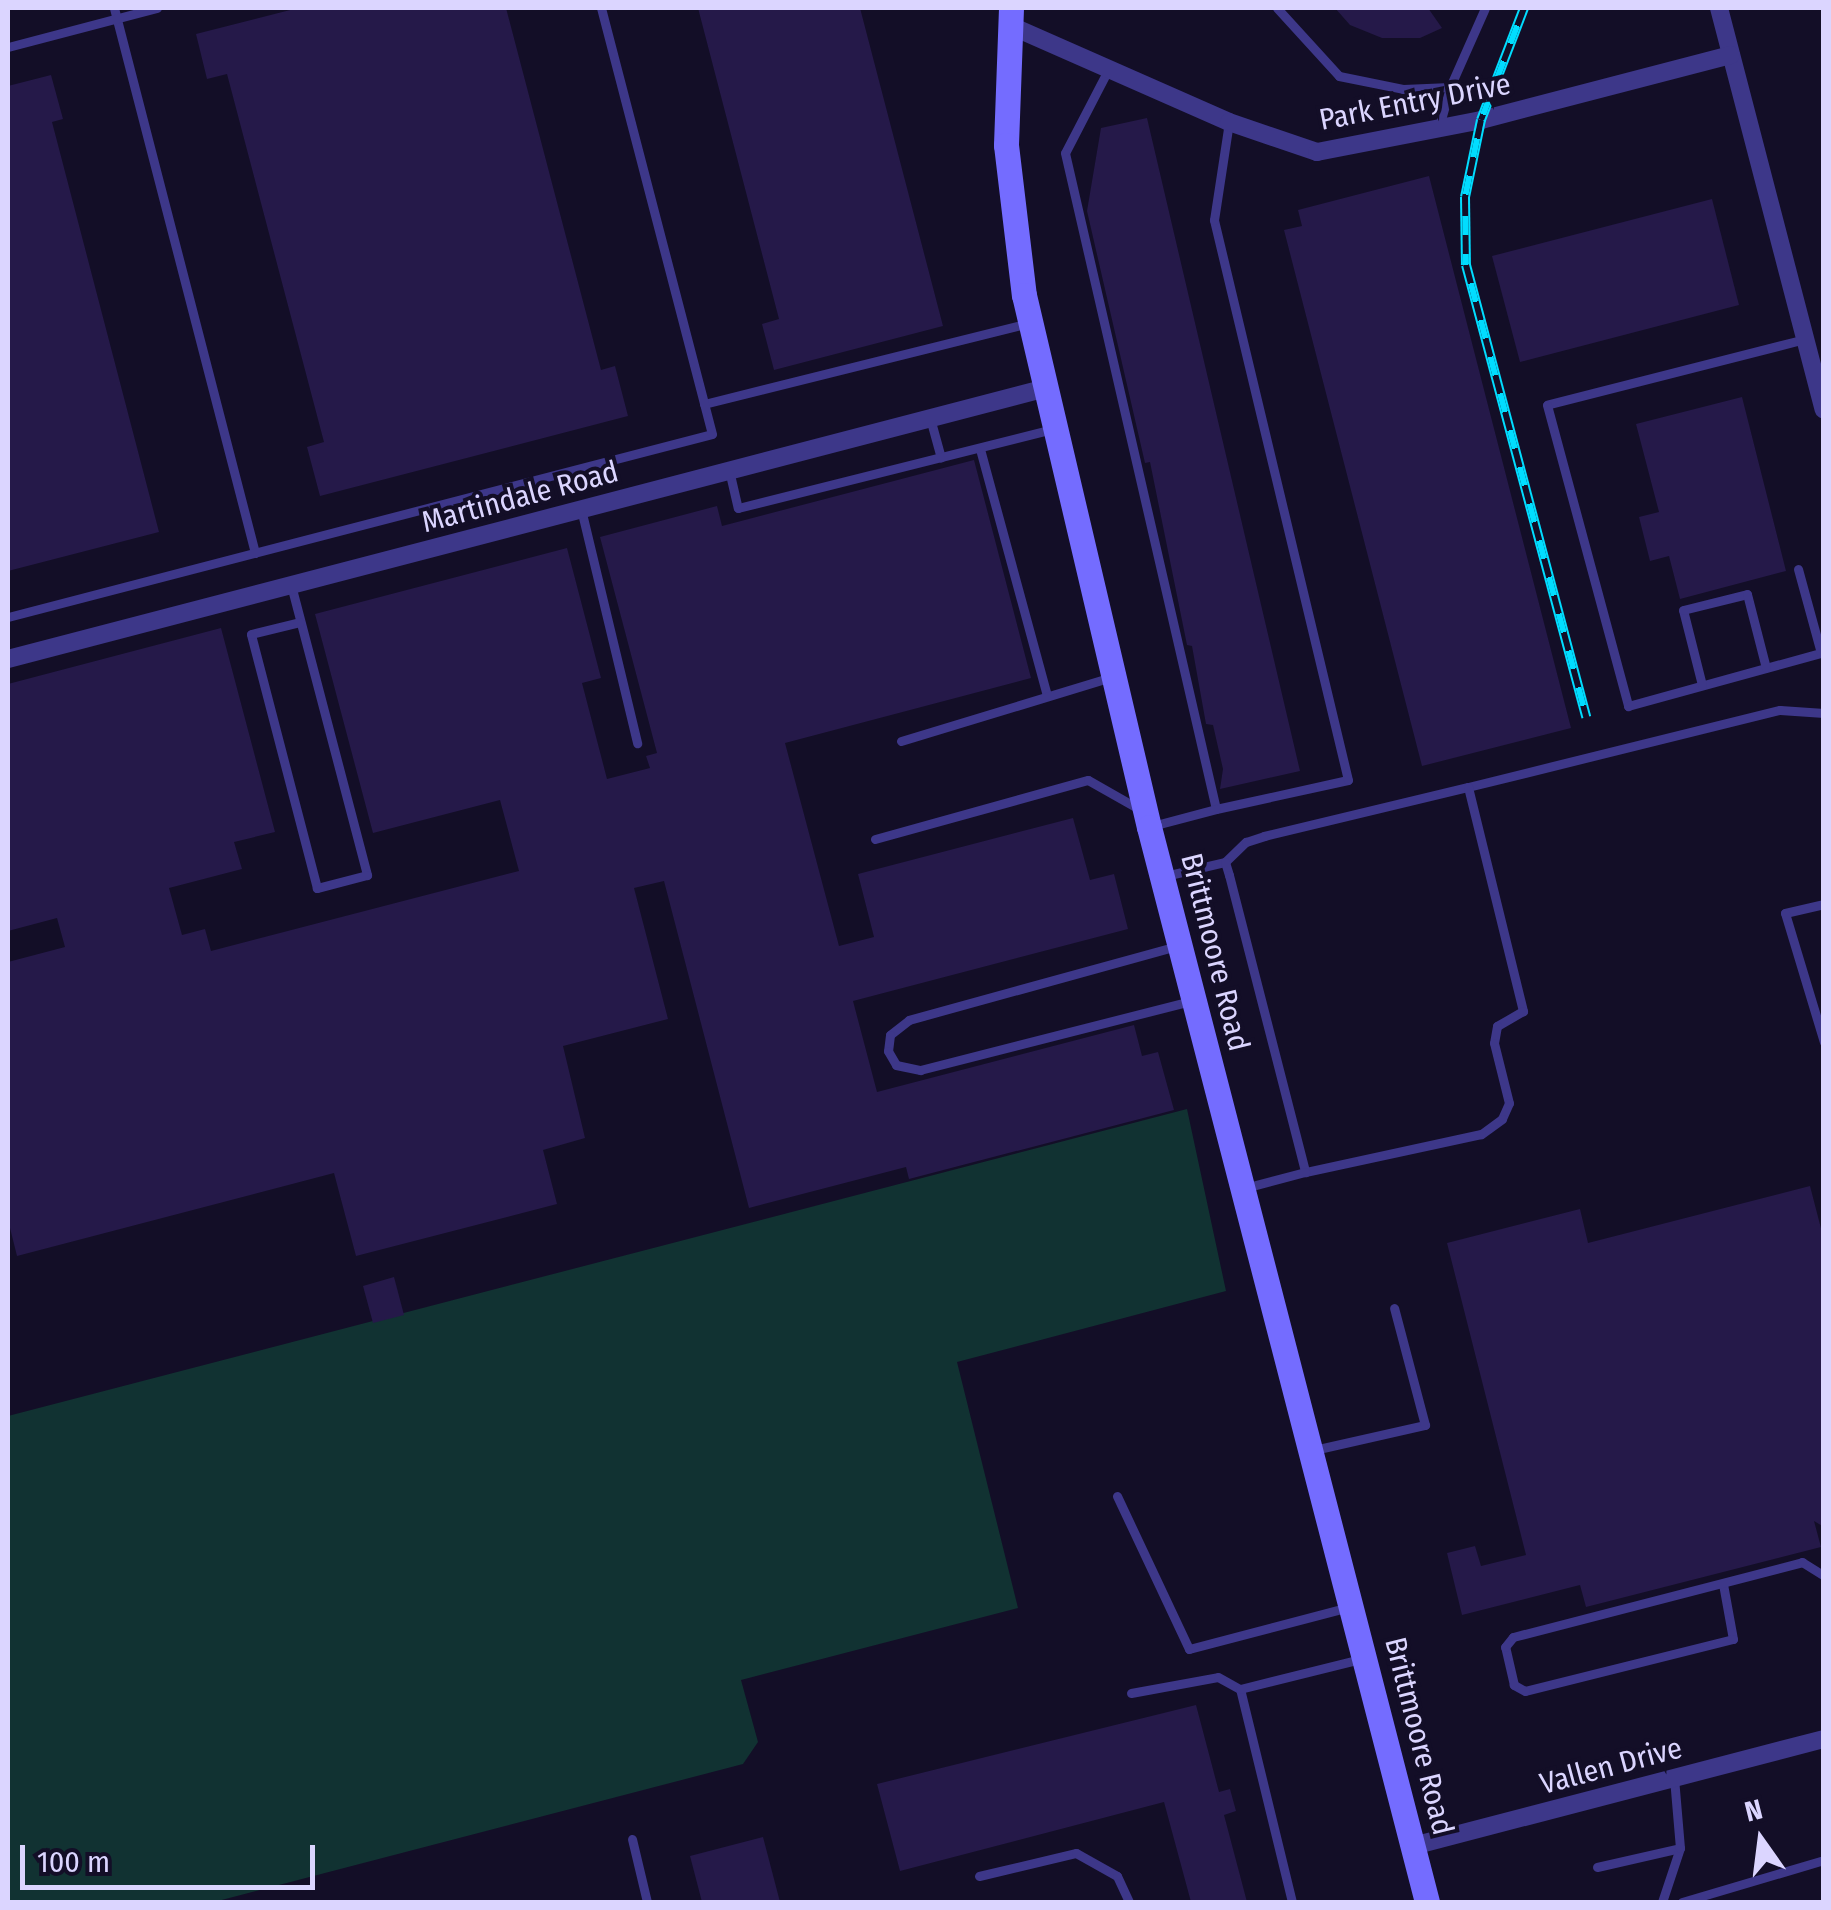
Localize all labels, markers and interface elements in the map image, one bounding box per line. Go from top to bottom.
street label: Park Entry Drive [1316,66,1514,138]
street label: Martindale Road [418,453,622,541]
street label: Brittmoore Road [1173,849,1257,1055]
street label: Brittmoore Road [1377,1633,1461,1839]
street label: Vallen Drive [1536,1730,1686,1802]
north arrow [1711,1790,1811,1890]
text: N [1741,1792,1766,1828]
scale bar [25,1825,320,1887]
text: 100 m [37,1844,110,1880]

